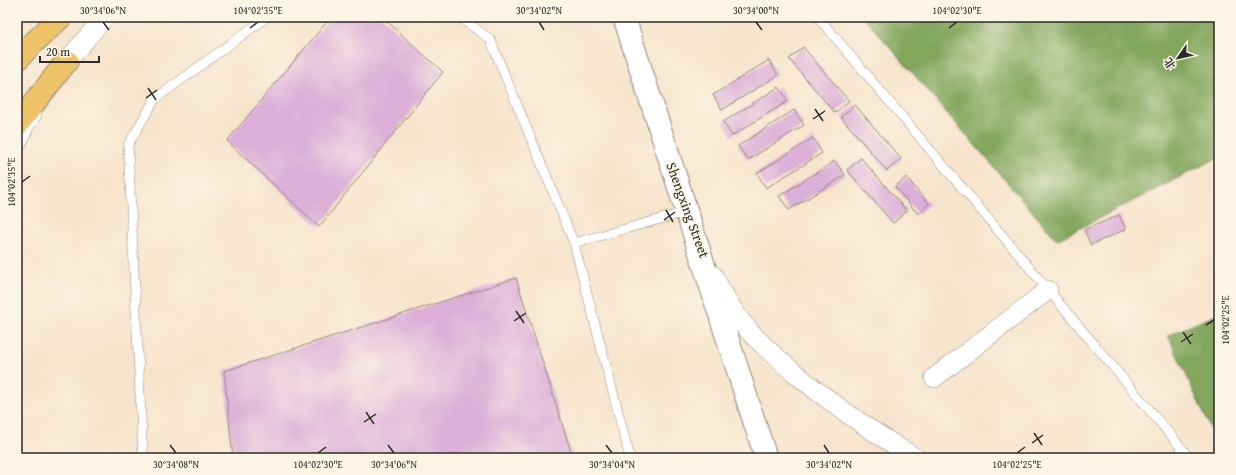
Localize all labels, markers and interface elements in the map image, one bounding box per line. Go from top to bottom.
text: 30°34'06"N [80,3,126,18]
text: 104°02'35"E [233,3,283,18]
text: 30°34'02"N [516,3,562,18]
text: 30°34'00"N [733,3,779,18]
text: 104°02'30"E [932,3,982,18]
scale bar [40,38,99,64]
north arrow [1158,38,1198,78]
text: 20 m [46,43,70,60]
text: 北 [1160,55,1179,73]
text: 104°02'35"E [4,157,19,207]
street label: Shengxing Street [661,159,715,261]
text: 104°02'25"E [1218,295,1233,345]
text: 30°34'08"N [153,457,199,472]
text: 104°02'30"E [293,457,343,472]
text: 30°34'06"N [371,457,417,472]
text: 30°34'04"N [589,457,635,472]
text: 30°34'02"N [806,457,852,472]
text: 104°02'25"E [992,457,1042,472]

